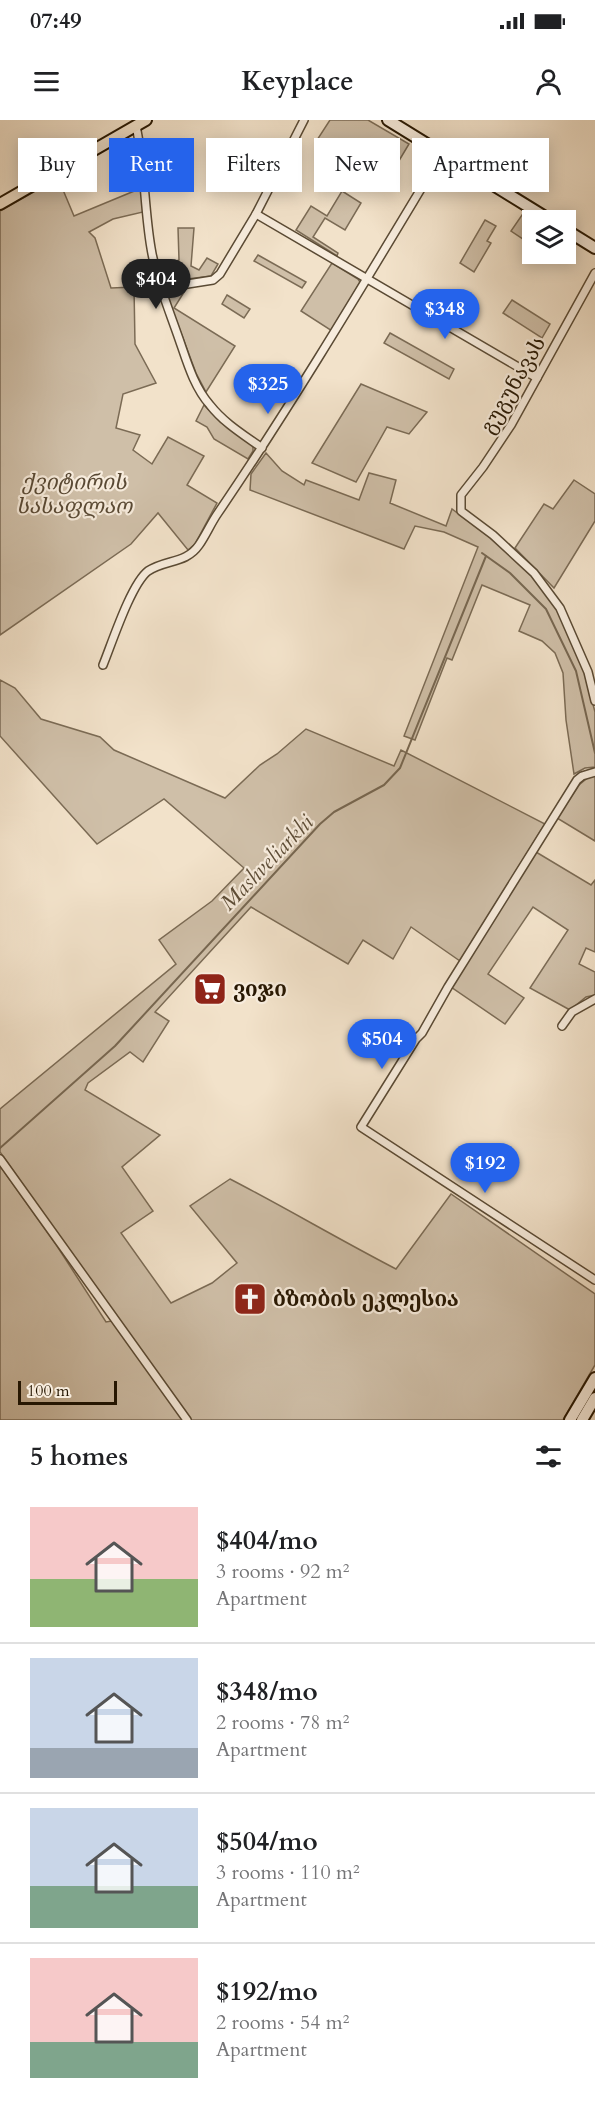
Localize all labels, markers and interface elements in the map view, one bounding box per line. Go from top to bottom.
text: 07:49 [30,6,81,36]
text: Keyplace [241,63,354,100]
icon: menu [30,65,63,98]
icon: person [532,65,565,98]
chip: Buy [18,138,97,192]
chip: Rent [109,138,194,192]
chip: Filters [206,138,302,192]
chip: New [314,138,400,192]
chip: Apartment [412,138,549,192]
map controls [522,210,576,264]
button: layers [522,210,576,264]
pin: $404 [120,259,192,310]
text: $404 [136,265,176,292]
pin: $348 [409,289,481,340]
text: $348 [425,295,465,322]
street label: გუგუნავას [474,331,553,439]
pin: $325 [232,364,304,415]
text: $325 [248,370,288,397]
park label: ქვიტირის სასაფლაო [16,468,133,521]
water label: Mashveliarkhi [213,807,321,917]
supermarket icon: ვიჯი [192,971,228,1007]
place label: ვიჯი [233,975,287,1004]
pin: $504 [346,1019,418,1070]
text: $504 [362,1025,402,1052]
pin: $192 [449,1143,521,1194]
text: $192 [465,1149,505,1176]
church icon: ბზობის ეკლესია [232,1281,268,1317]
place label: ბზობის ეკლესია [273,1285,459,1314]
scale bar [18,1378,117,1406]
text: 100 m [27,1380,69,1402]
text: 5 homes [30,1439,128,1474]
icon: filters [532,1440,565,1473]
text: $404/mo [216,1523,318,1558]
icon: home [78,1531,150,1603]
text: 3 rooms · 92 m² [216,1558,349,1585]
text: Apartment [216,1585,307,1612]
text: $348/mo [216,1674,318,1709]
icon: home [78,1682,150,1754]
text: 2 rooms · 78 m² [216,1709,349,1736]
text: Apartment [216,1736,307,1763]
text: $504/mo [216,1824,318,1859]
icon: home [78,1832,150,1904]
text: 3 rooms · 110 m² [216,1859,360,1886]
text: Apartment [216,1886,307,1913]
text: $192/mo [216,1974,318,2009]
icon: home [78,1982,150,2054]
text: 2 rooms · 54 m² [216,2009,349,2036]
text: Apartment [216,2036,307,2063]

